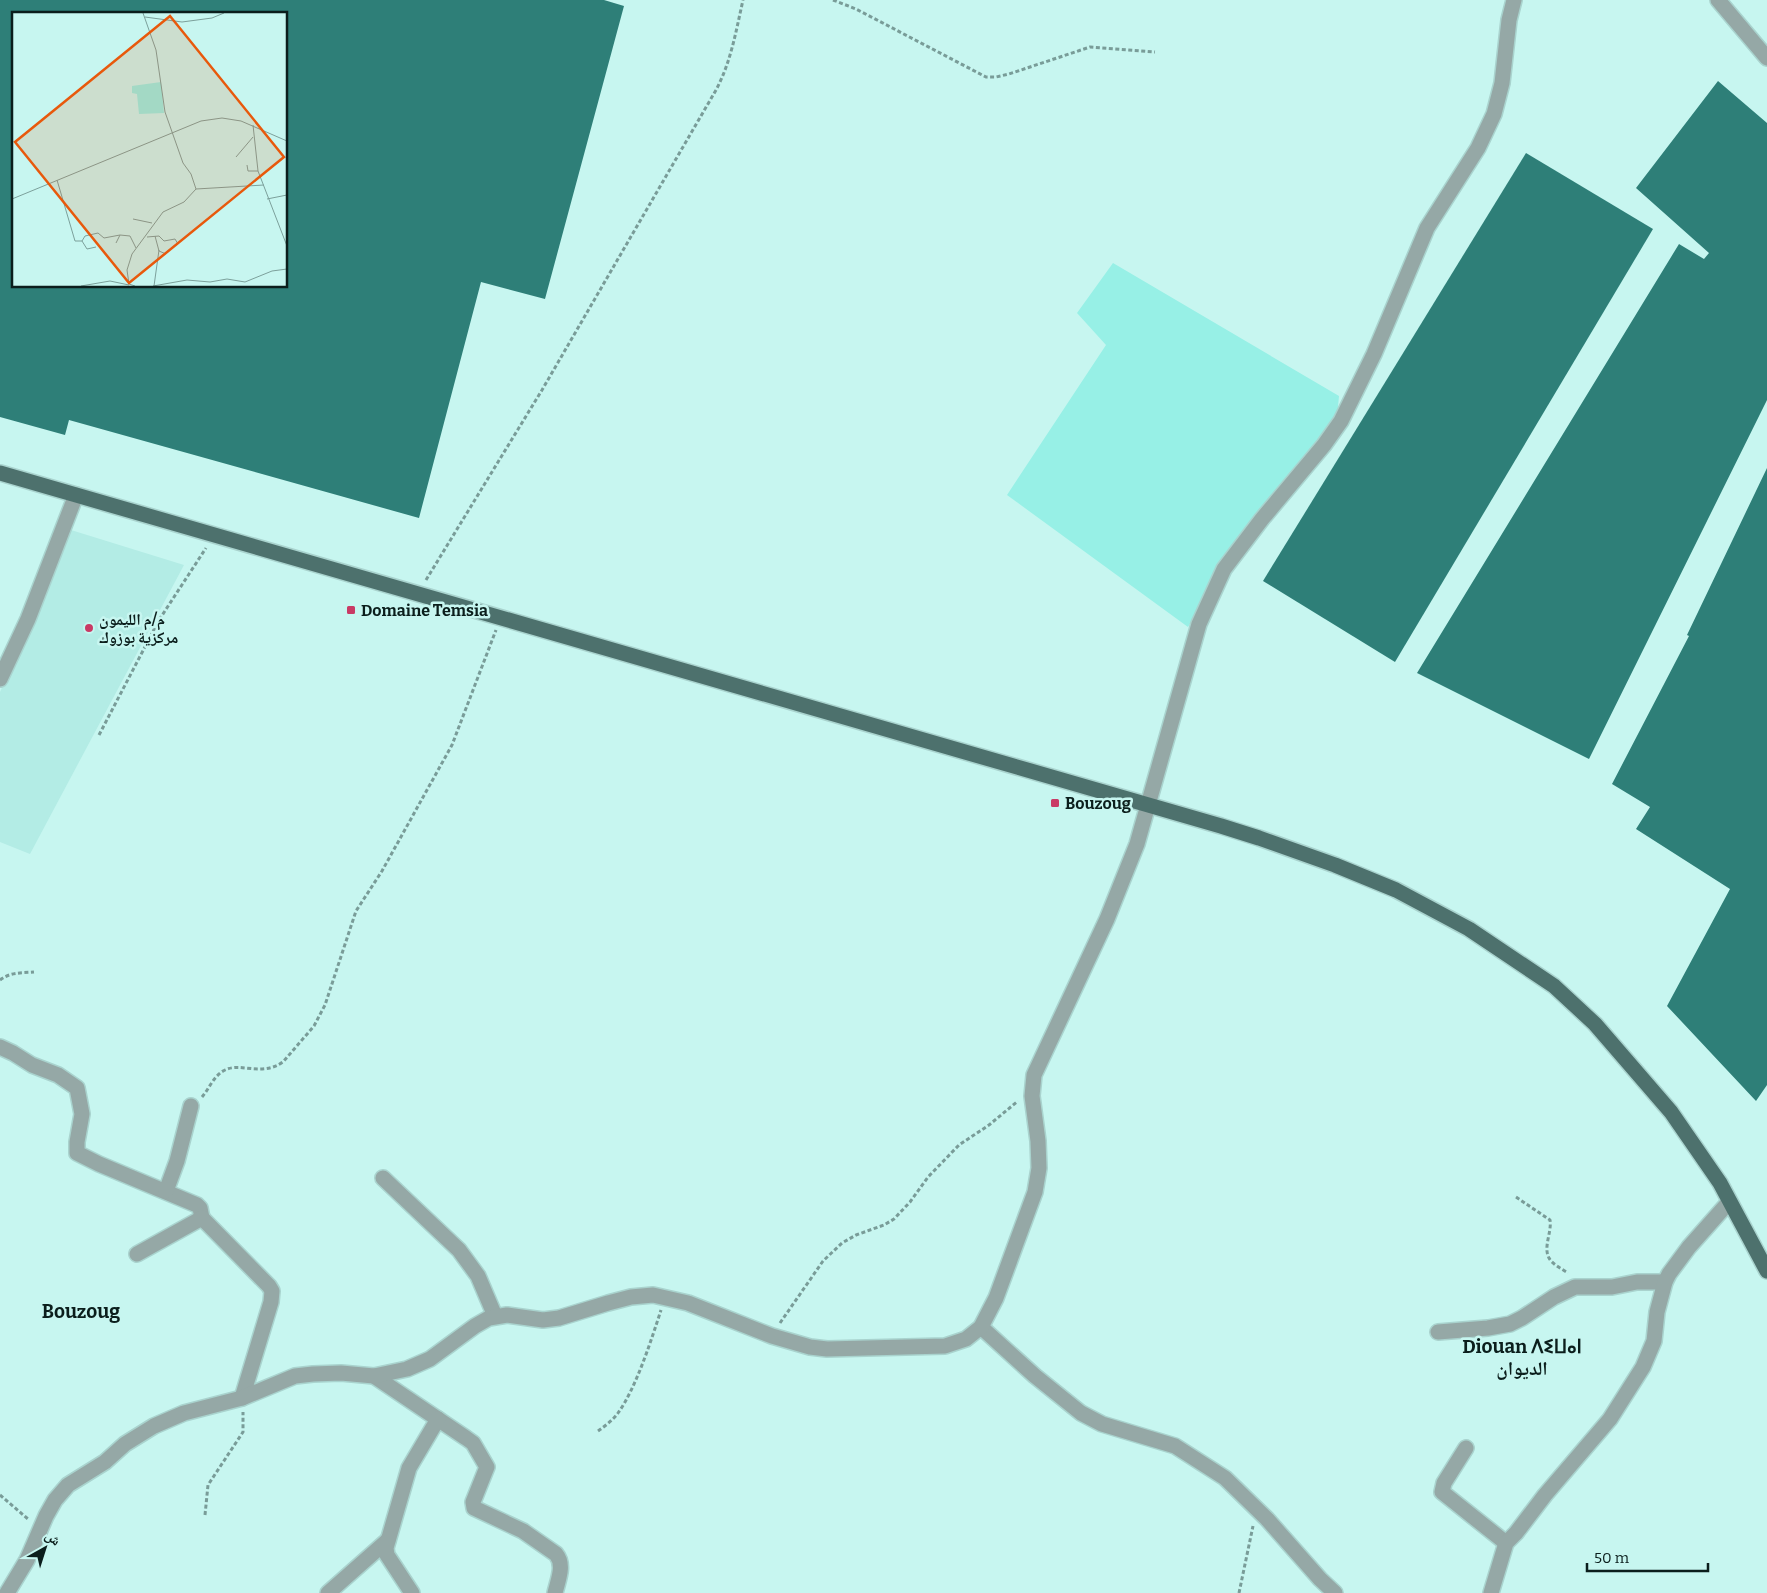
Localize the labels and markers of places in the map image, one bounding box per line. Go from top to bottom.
place label: Domaine Temsia [361,601,488,620]
marker: Domaine Temsia [345,604,357,616]
place label: م/م الليمون مركزية بوزوك [99,610,178,647]
marker: م/م الليمون مركزية بوزوك [83,622,95,634]
place label: Bouzoug [1065,794,1131,813]
marker: Bouzoug [1049,797,1061,809]

